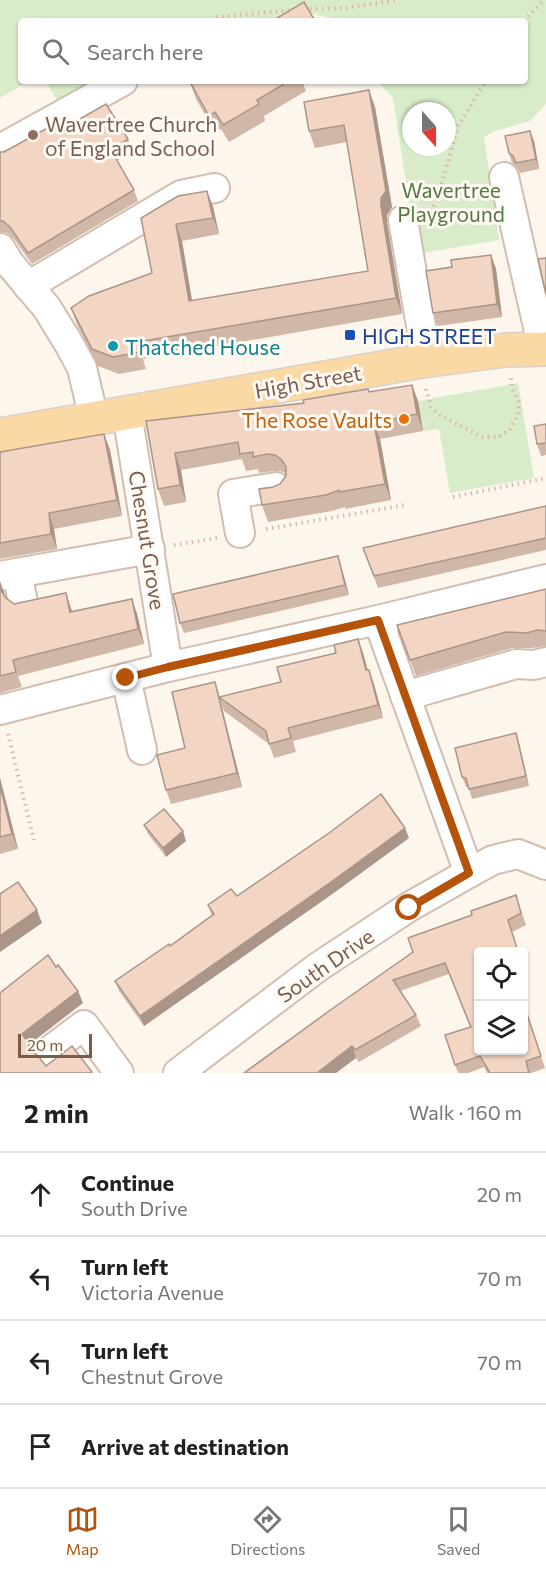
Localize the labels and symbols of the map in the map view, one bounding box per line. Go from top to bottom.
north arrow [402,102,456,156]
place label: Wavertree Church of England School [45,111,217,160]
marker: Wavertree Church of England School [26,128,40,142]
park label: Wavertree Playground [397,177,505,226]
place label: HIGH STREET [362,323,497,348]
marker: HIGH STREET [343,328,357,342]
place label: Thatched House [125,334,280,359]
marker: Thatched House [106,339,120,353]
street label: High Street [253,359,363,403]
place label: The Rose Vaults [242,407,392,432]
marker: The Rose Vaults [397,412,411,426]
street label: Chesnut Grove [125,469,171,611]
route end [112,664,138,690]
route start [395,894,421,920]
street label: South Drive [272,923,378,1007]
scale bar [18,1031,92,1058]

